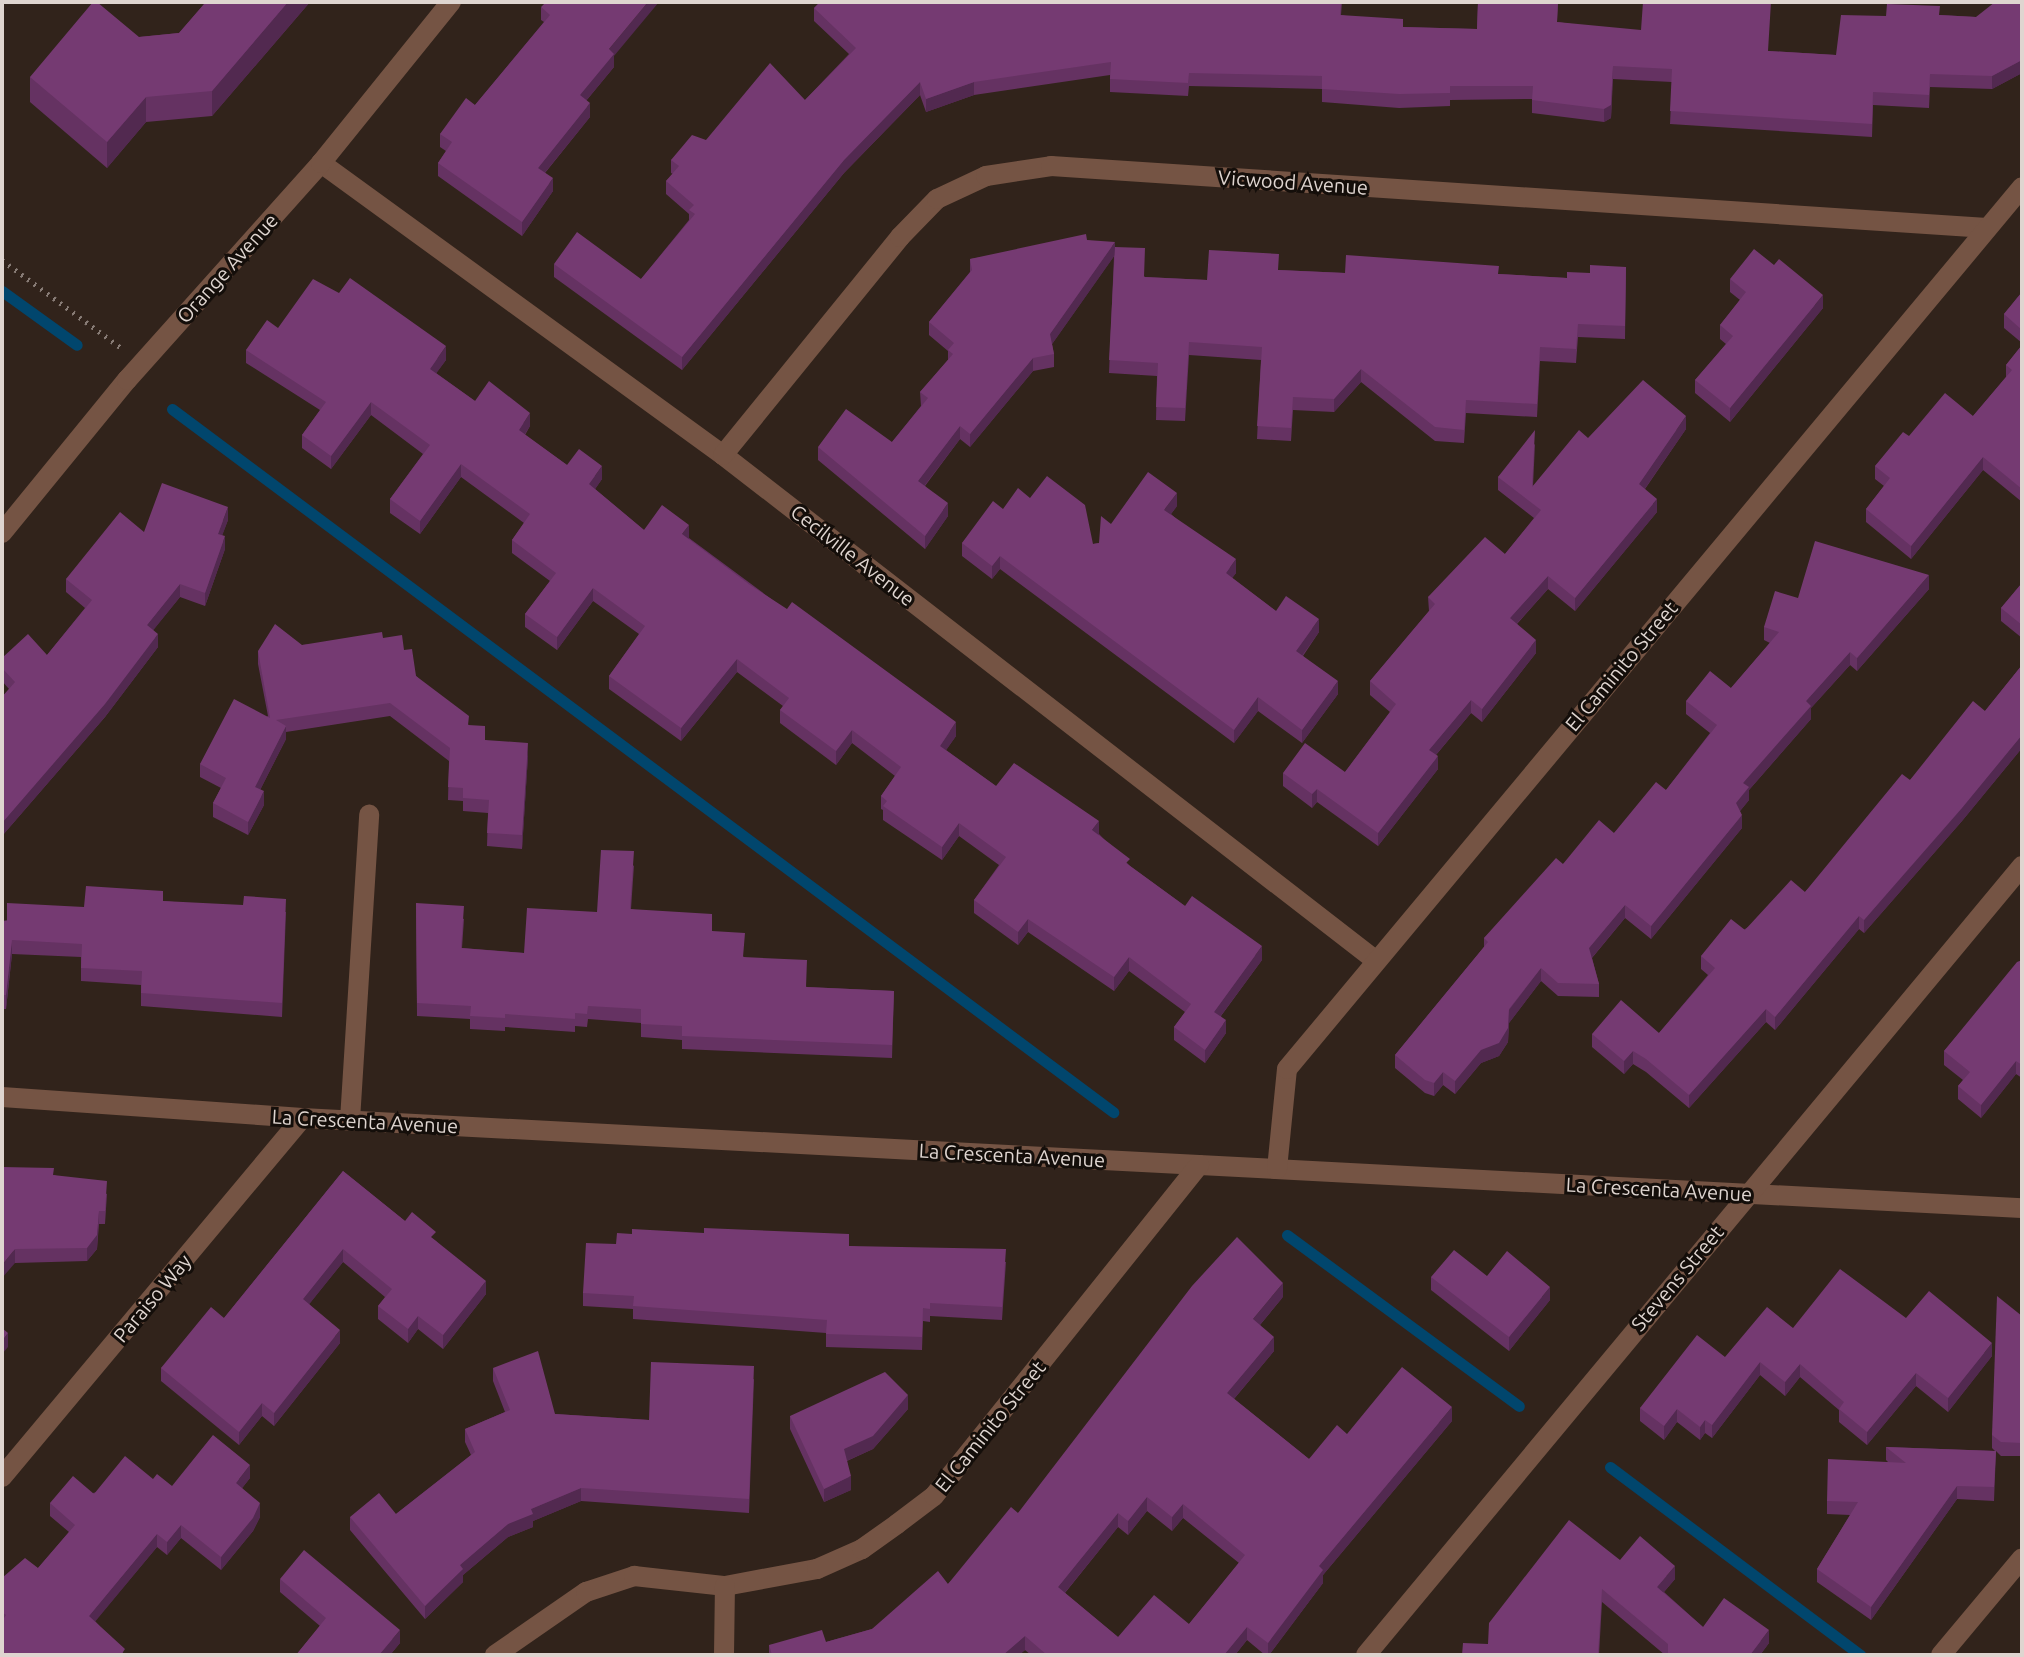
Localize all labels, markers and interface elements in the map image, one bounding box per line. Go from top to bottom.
street label: Vicwood Avenue [1217,165,1369,199]
street label: Orange Avenue [171,208,283,328]
street label: Cecilville Avenue [786,499,920,611]
street label: El Caminito Street [1560,596,1682,736]
street label: La Crescenta Avenue [271,1104,459,1138]
street label: La Crescenta Avenue [918,1138,1106,1172]
street label: La Crescenta Avenue [1565,1172,1753,1206]
street label: Stevens Street [1626,1220,1728,1336]
street label: Paraiso Way [108,1249,196,1347]
street label: El Caminito Street [930,1356,1050,1496]

